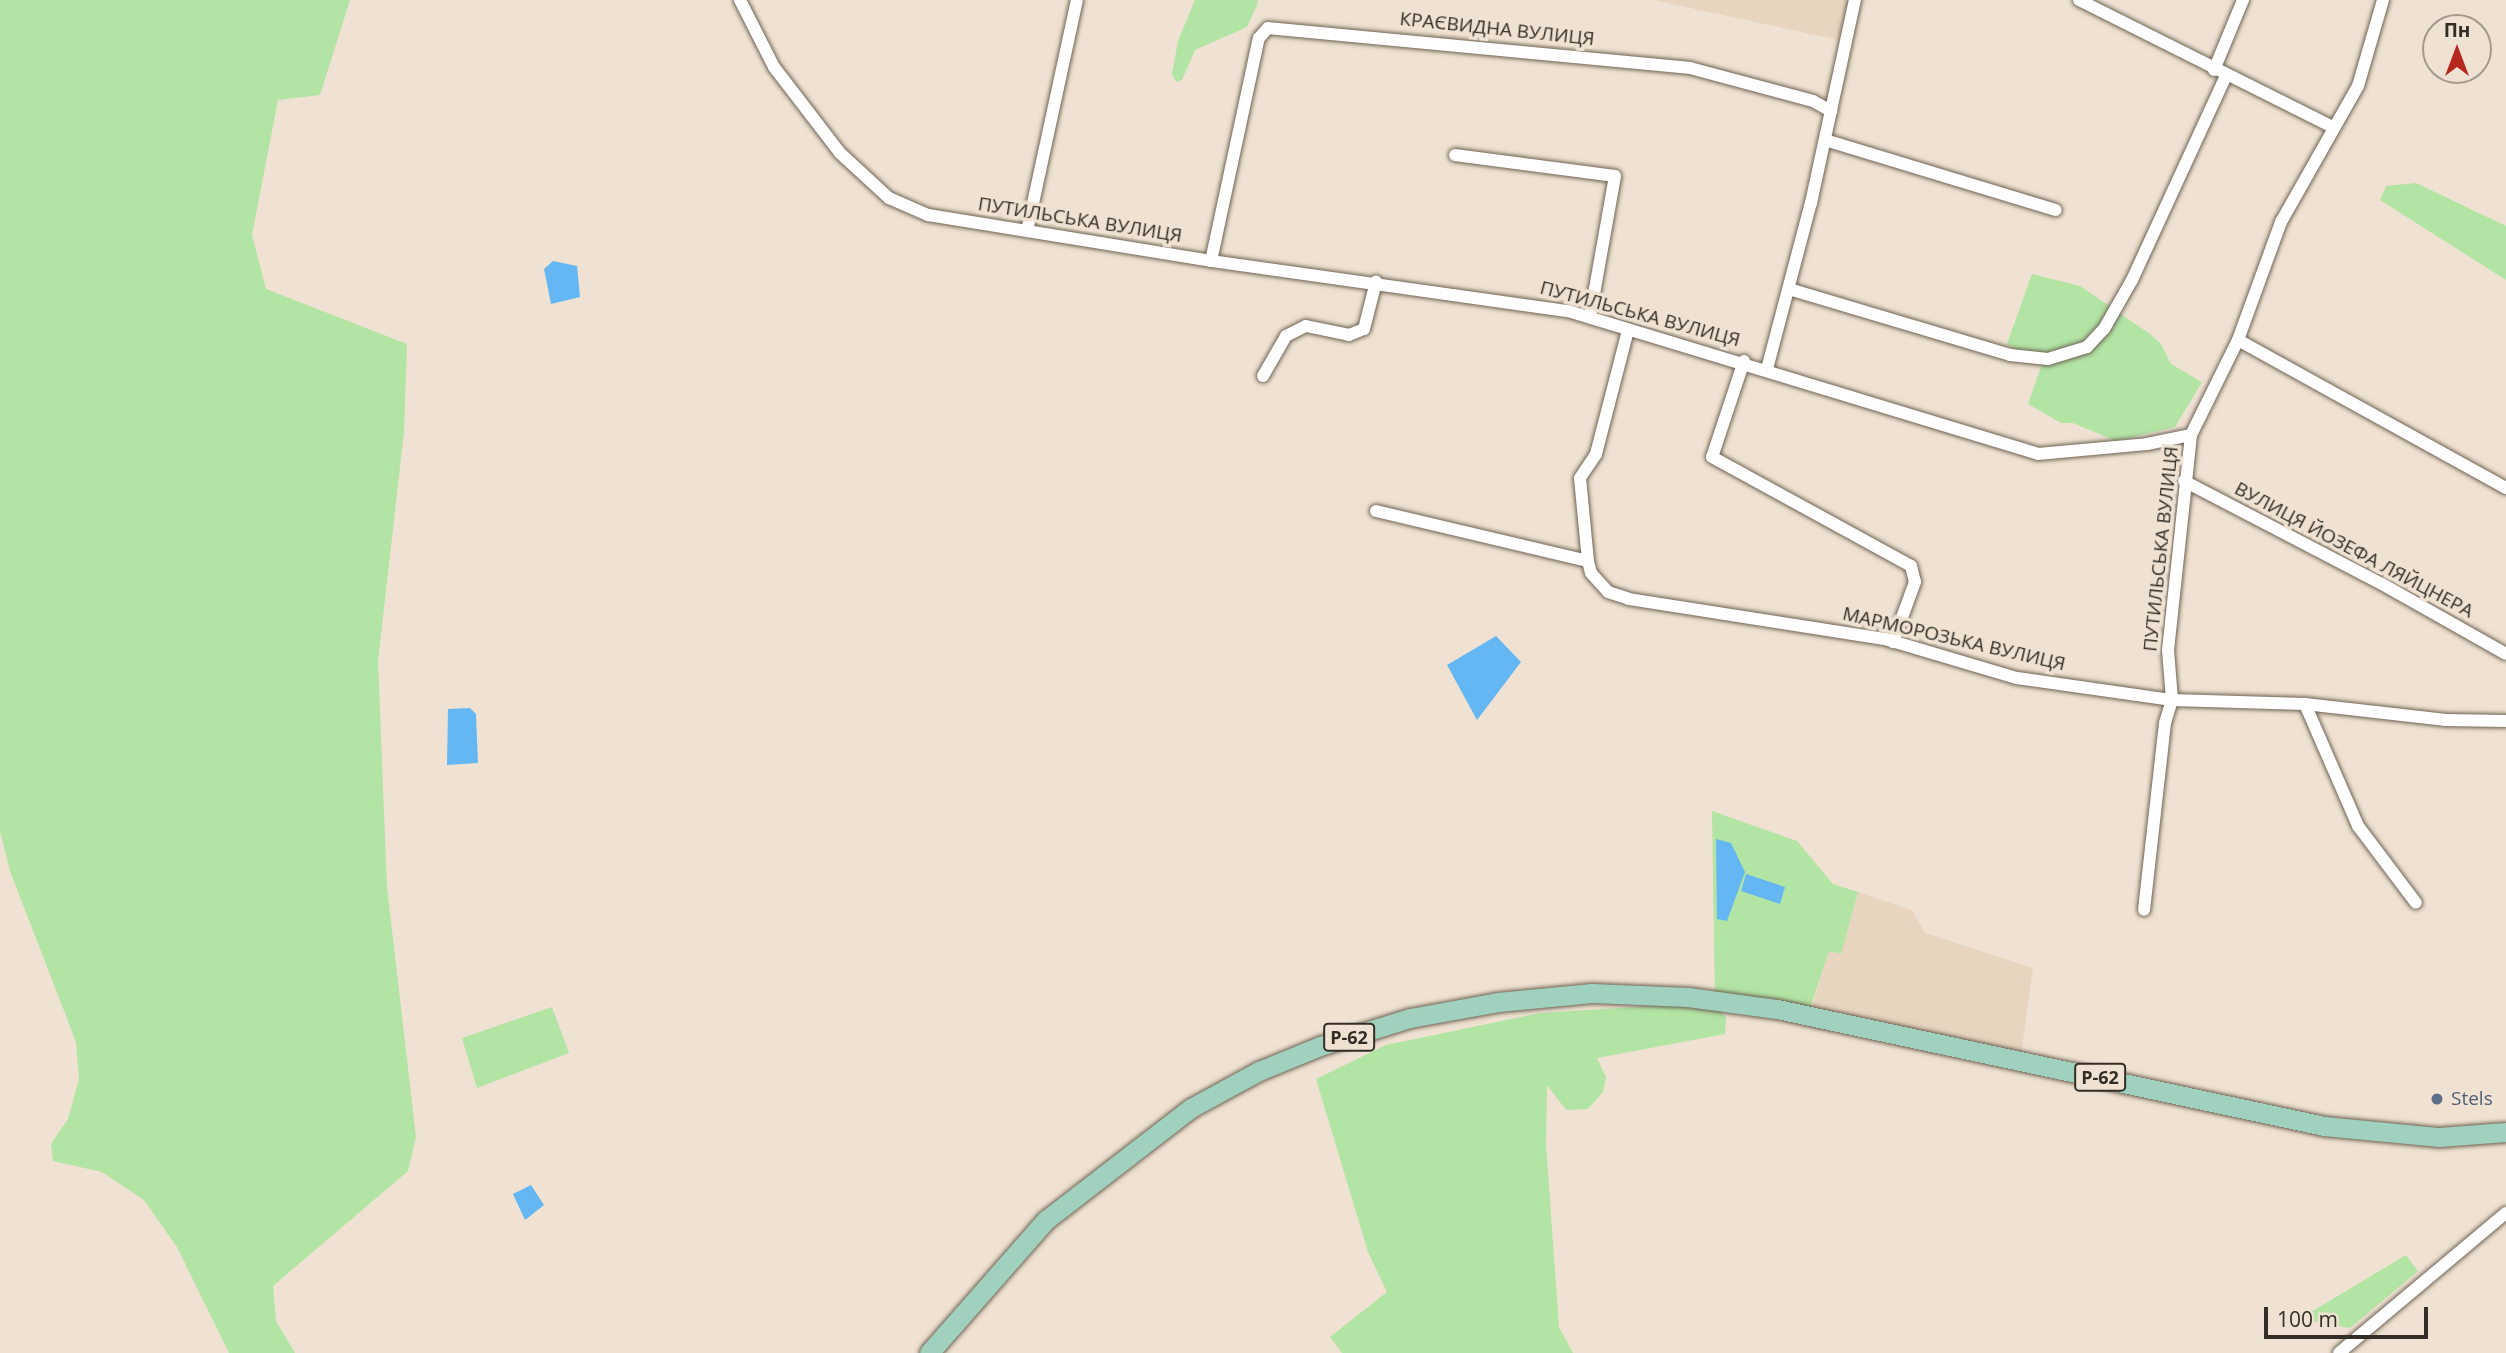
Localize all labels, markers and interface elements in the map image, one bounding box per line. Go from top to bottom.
street label: КРАЄВИДНА ВУЛИЦЯ [1399,7,1595,51]
north arrow [2422,14,2492,84]
text: Пн [2444,17,2470,43]
street label: ПУТИЛЬСЬКА ВУЛИЦЯ [976,193,1184,247]
street label: ПУТИЛЬСЬКА ВУЛИЦЯ [1537,276,1743,352]
street label: ПУТИЛЬСЬКА ВУЛИЦЯ [2139,445,2183,653]
street label: ВУЛИЦЯ ЙОЗЕФА ЛЯЙЦНЕРА [2231,477,2477,623]
street label: МАРМОРОЗЬКА ВУЛИЦЯ [1840,602,2068,676]
road number: Р-62 [1323,1022,1375,1052]
road number: Р-62 [2074,1062,2126,1092]
place label: Stels [2451,1088,2493,1110]
marker: Stels [2429,1091,2445,1107]
scale bar [2268,1294,2432,1338]
text: 100 m [2277,1305,2338,1333]

